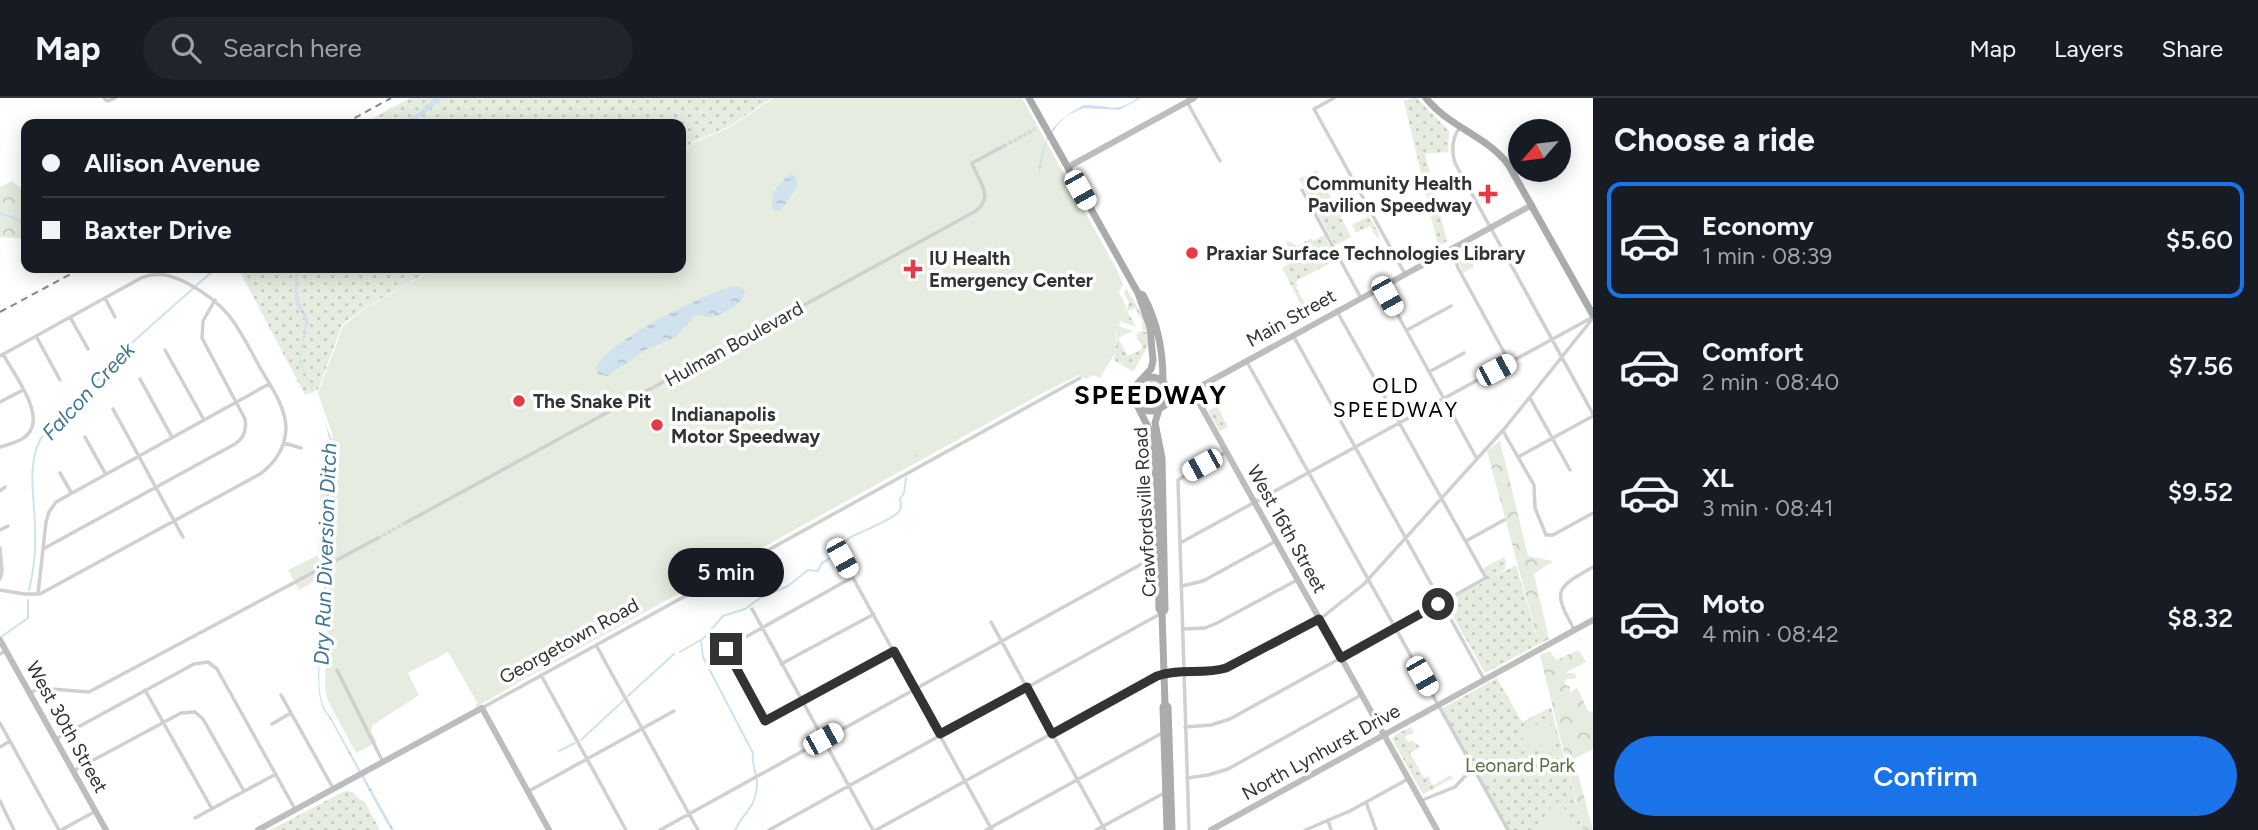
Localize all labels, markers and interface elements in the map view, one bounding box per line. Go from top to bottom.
search box [143,17,633,80]
text: Map [35,29,101,68]
icon: search [167,29,205,67]
text: Search here [223,32,362,64]
text: Map [1969,34,2016,63]
text: Layers [2054,34,2123,63]
text: Share [2161,34,2223,63]
north arrow [1508,119,1572,182]
map controls [1508,119,1571,182]
text: Choose a ride [1614,121,1815,159]
text: Allison Avenue [84,147,260,179]
car [1061,167,1100,213]
place label: Community Health Pavilion Speedway [1306,172,1472,217]
marker: Community Health Pavilion Speedway [1478,184,1498,204]
icon: car [1618,209,1681,272]
text: Economy [1702,210,1814,242]
text: Baxter Drive [84,214,232,246]
text: $5.60 [2166,224,2233,256]
place label: Praxiar Surface Technologies Library [1206,242,1526,265]
text: 1 min · 08:39 [1702,242,1832,270]
marker: Praxiar Surface Technologies Library [1184,245,1200,261]
place label: IU Health Emergency Center [929,247,1093,292]
marker: IU Health Emergency Center [903,259,923,279]
car [1368,273,1407,319]
street label: Main Street [1242,284,1340,352]
street label: Hulman Boulevard [661,296,807,392]
icon: car [1618,335,1681,398]
water label: Falcon Creek [36,336,140,445]
text: Comfort [1702,336,1804,368]
text: $7.56 [2168,350,2233,382]
car [1473,351,1520,389]
text: 2 min · 08:40 [1702,368,1839,396]
district label: OLD SPEEDWAY [1333,373,1459,422]
district label: SPEEDWAY [1074,379,1228,411]
place label: The Snake Pit [533,390,652,413]
marker: The Snake Pit [511,393,527,409]
place label: Indianapolis Motor Speedway [671,403,820,448]
marker: Indianapolis Motor Speedway [649,417,665,433]
street label: Crawfordsville Road [1129,426,1161,598]
water label: Dry Run Diversion Ditch [309,442,341,666]
car [1179,446,1226,484]
street label: West 16th Street [1242,461,1332,597]
icon: car [1618,461,1681,524]
text: XL [1702,462,1734,494]
text: $9.52 [2168,476,2233,508]
text: 3 min · 08:41 [1702,494,1834,522]
car [823,535,862,581]
callout: 5 min [668,547,784,596]
text: 5 min [697,558,755,586]
icon: car [1618,587,1681,650]
route start [1422,588,1454,620]
text: Moto [1702,588,1765,620]
street label: Georgetown Road [495,593,643,689]
text: $8.32 [2167,602,2233,634]
text: 4 min · 08:42 [1702,620,1839,648]
route end [710,633,742,665]
car [1403,653,1442,699]
street label: West 30th Street [21,657,113,797]
street label: North Lynhurst Drive [1238,699,1404,805]
car [800,720,847,758]
button: Confirm [1614,736,2237,816]
park label: Leonard Park [1465,754,1576,777]

